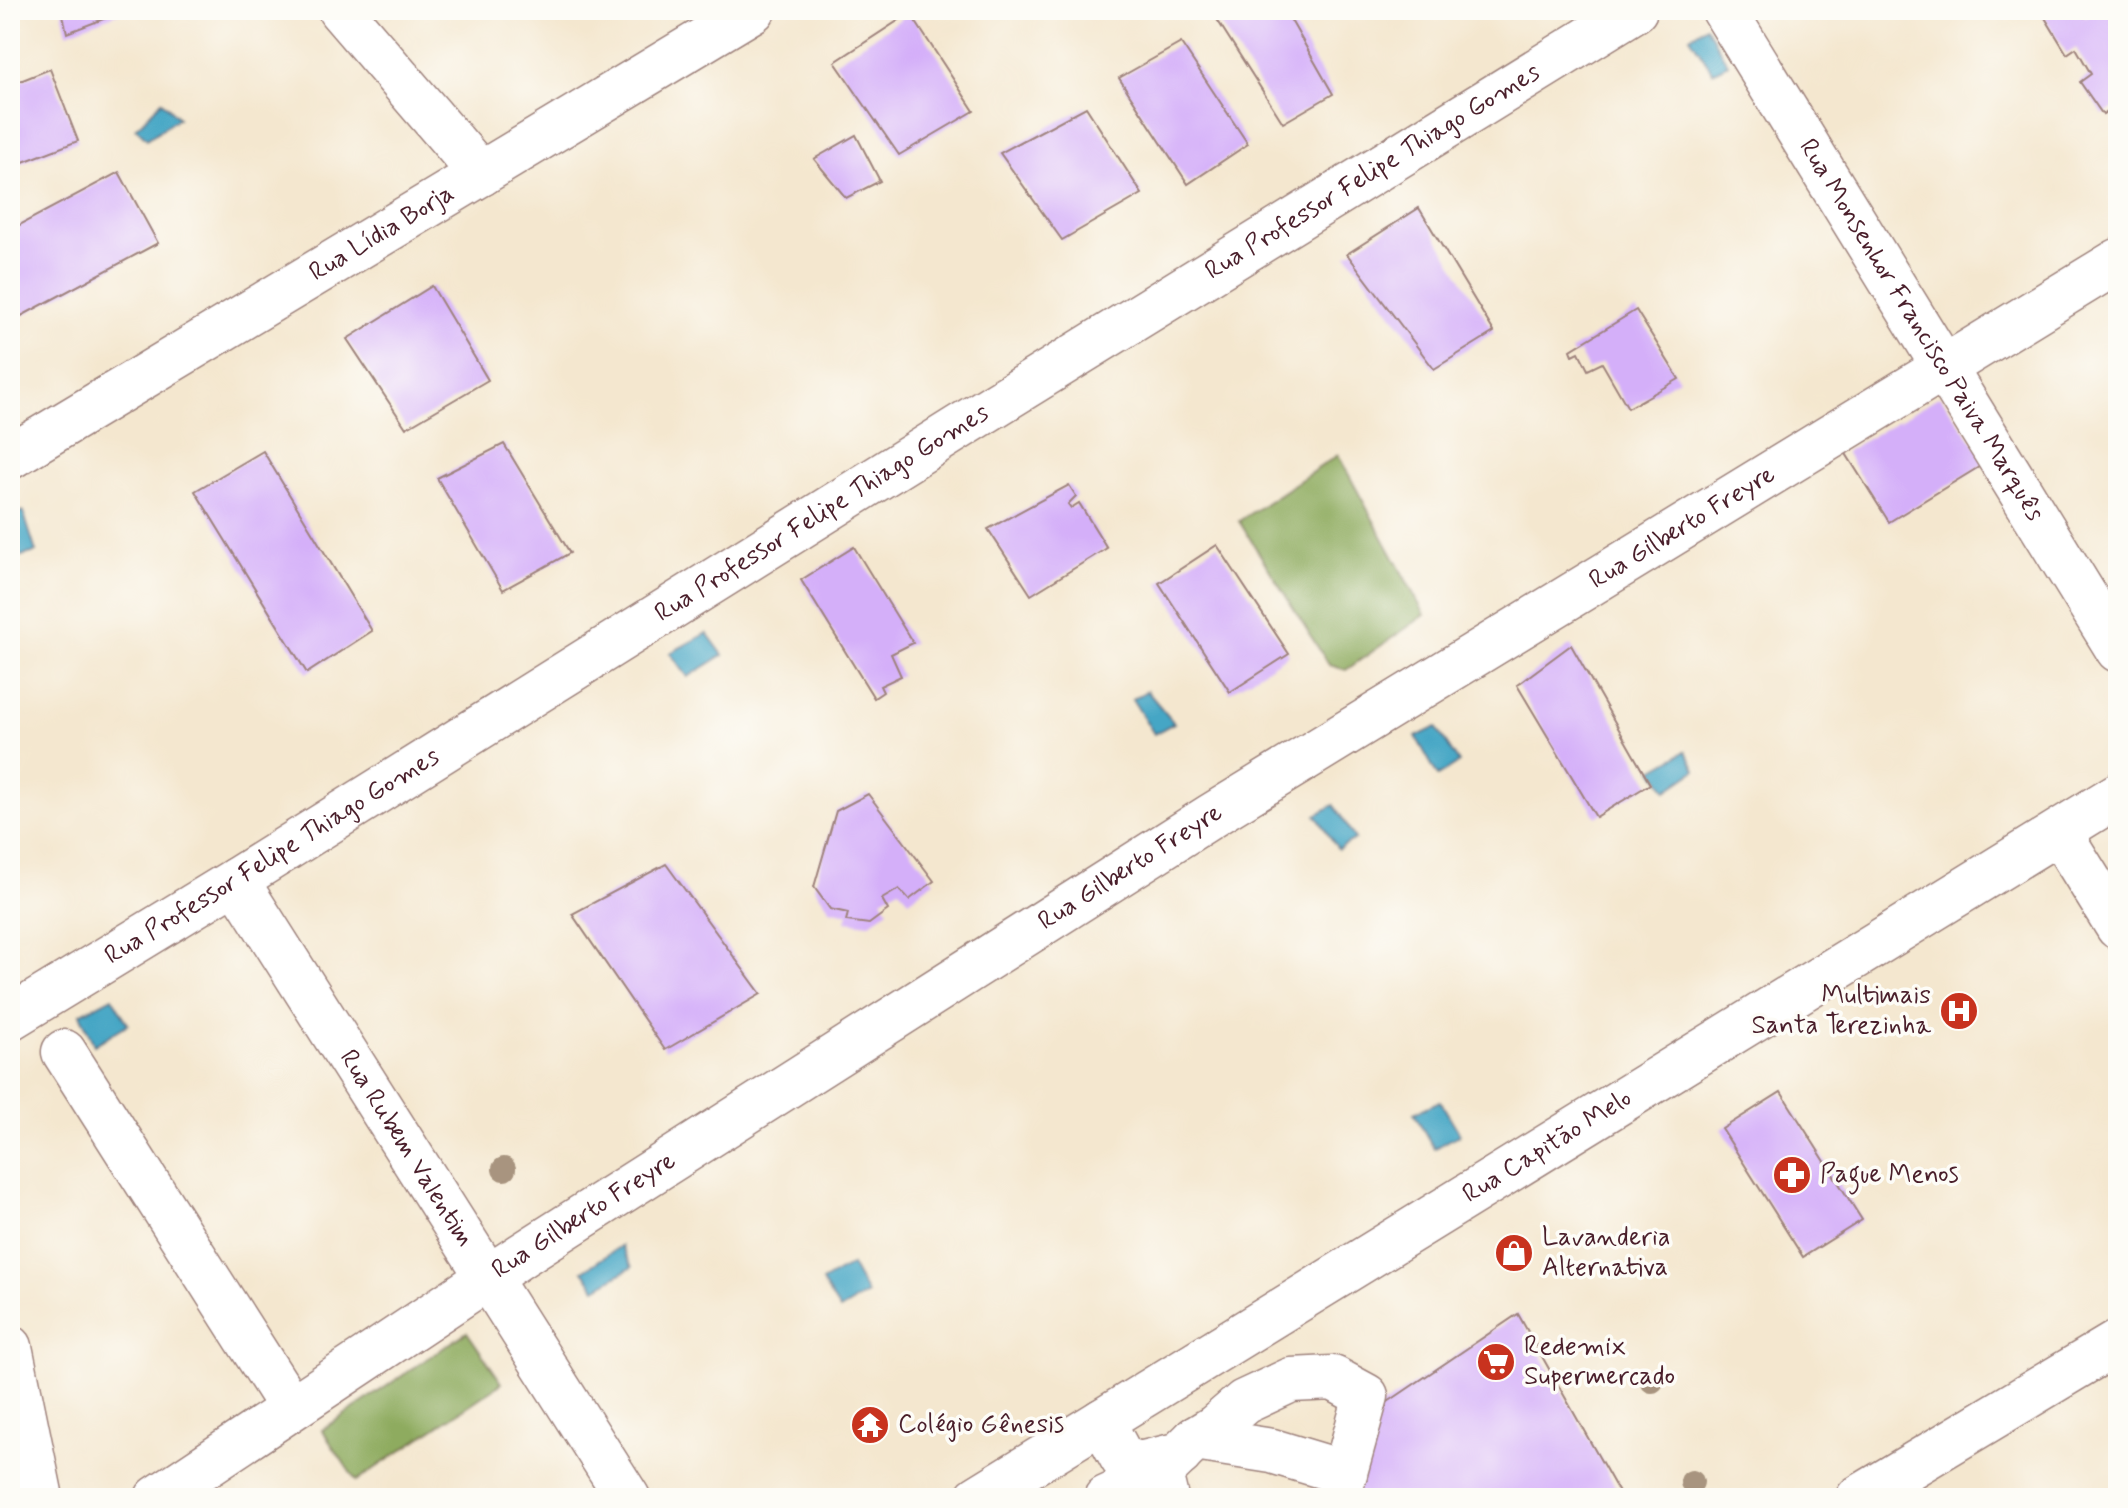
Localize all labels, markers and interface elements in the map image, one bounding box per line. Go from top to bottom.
street label: Rua Professor Felipe Thiago Gomes [1199,56,1547,288]
street label: Rua Monsenhor Francisco Paiva Marquês [1791,133,2052,528]
street label: Rua Lídia Borja [303,177,461,290]
street label: Rua Professor Felipe Thiago Gomes [649,396,995,630]
street label: Rua Gilberto Freyre [1583,458,1782,597]
street label: Rua Professor Felipe Thiago Gomes [99,740,446,973]
street label: Rua Gilberto Freyre [1032,796,1229,939]
place label: Multimais Santa Terezinha [1752,979,1931,1043]
hospital icon: Multimais Santa Terezinha [1938,990,1980,1032]
street label: Rua Rubem Valentim [331,1043,482,1254]
street label: Rua Capitão Melo [1456,1082,1638,1212]
street label: Rua Gilberto Freyre [486,1144,683,1287]
pharmacy icon: Pague Menos [1771,1154,1813,1196]
place label: Pague Menos [1820,1158,1959,1195]
place label: Lavanderia Alternativa [1542,1221,1671,1285]
shop icon: Lavanderia Alternativa [1493,1232,1535,1274]
place label: Redemix Supermercado [1524,1330,1675,1394]
supermarket icon: Redemix Supermercado [1475,1341,1517,1383]
temple icon: Colégio Gênesis [849,1404,891,1446]
place label: Colégio Gênesis [898,1408,1064,1442]

